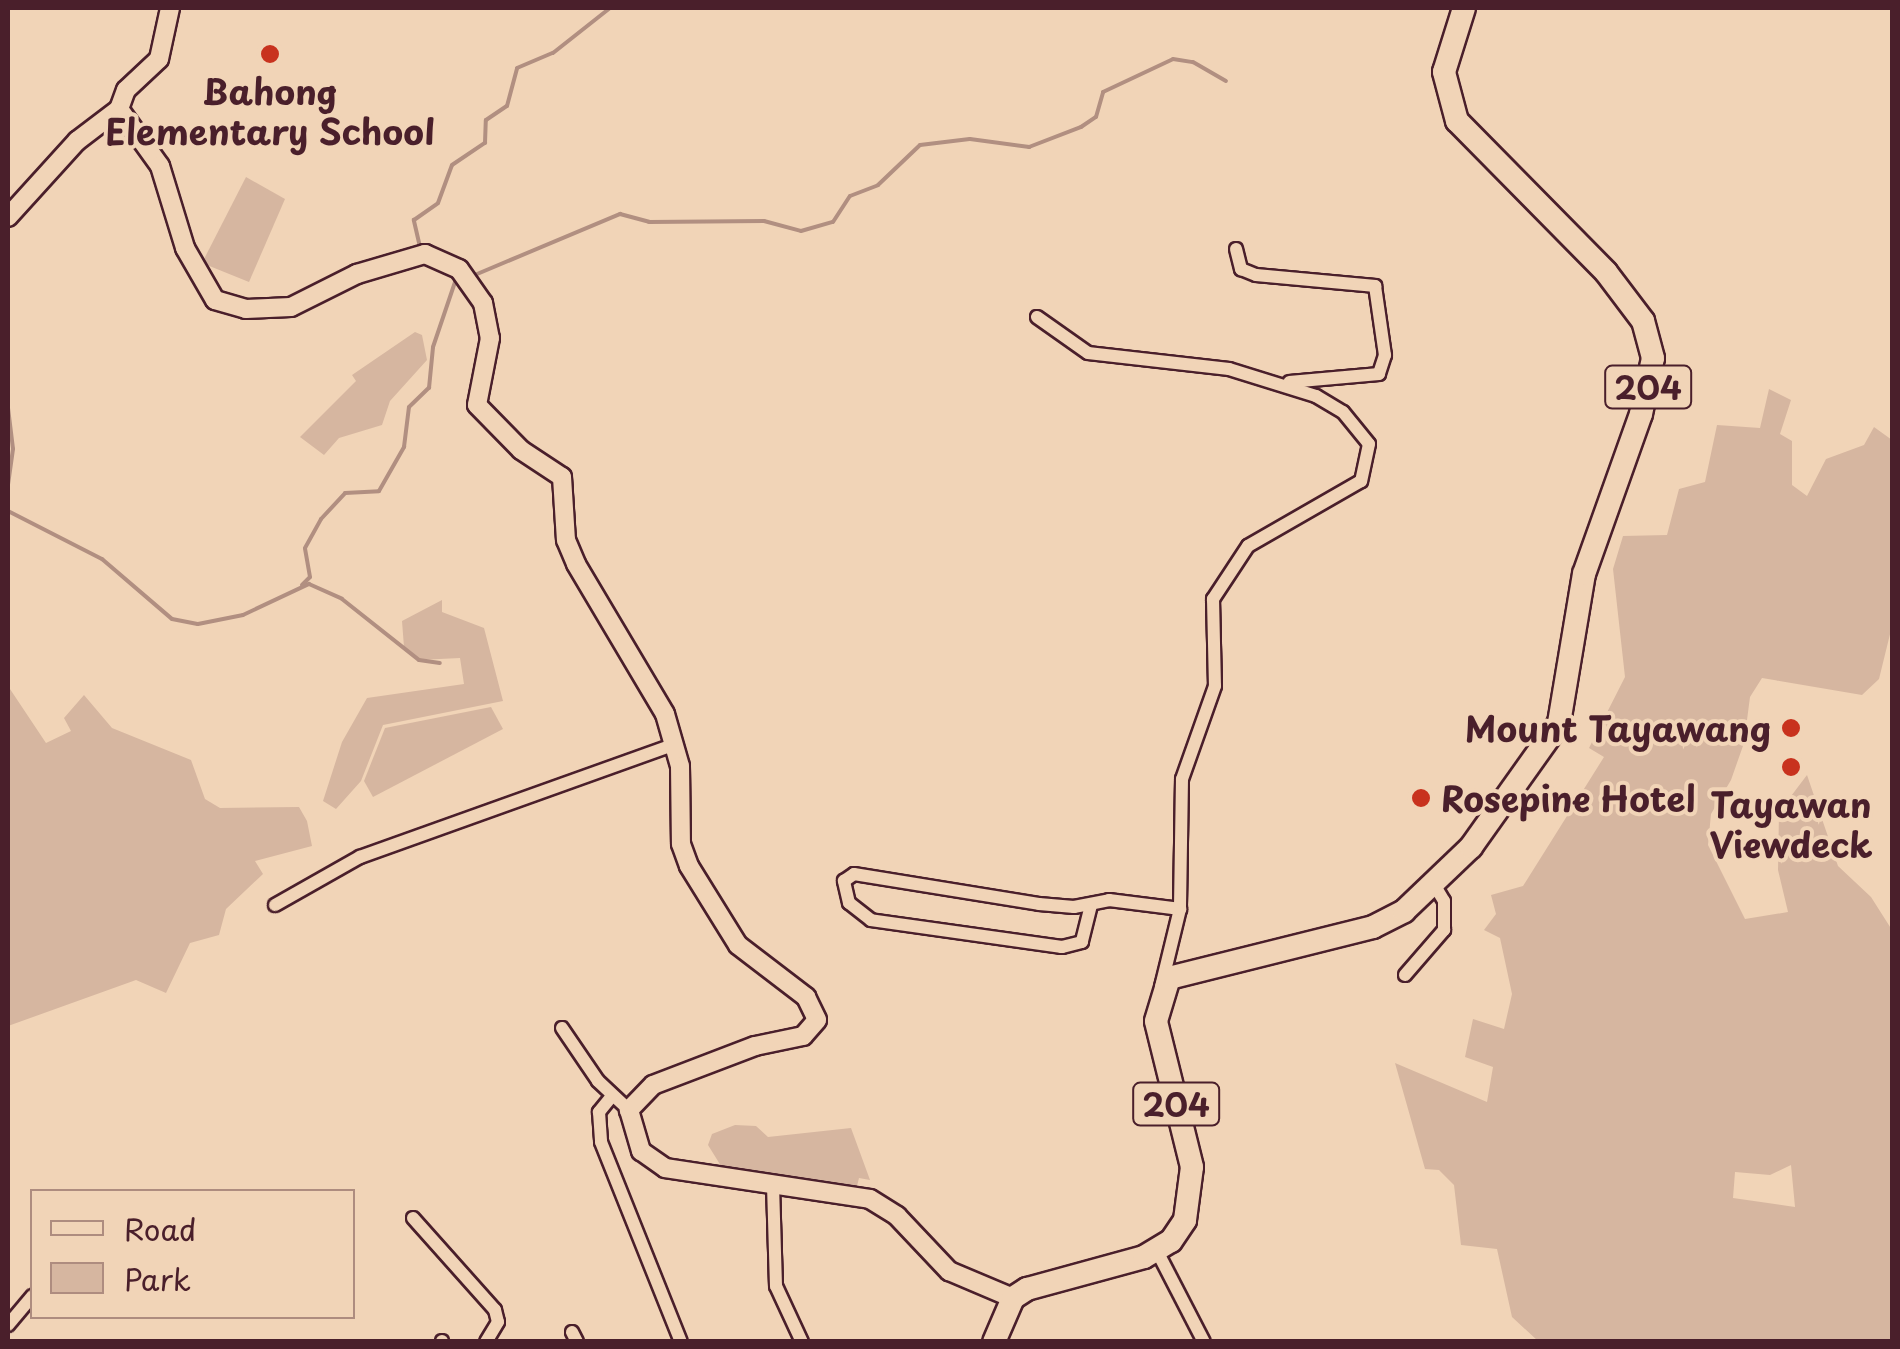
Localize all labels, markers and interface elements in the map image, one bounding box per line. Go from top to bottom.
marker: Bahong Elementary School [259,43,281,65]
place label: Bahong Elementary School [105,70,435,152]
road number: 204 [1603,360,1693,414]
place label: Mount Tayawang [1465,707,1771,749]
marker: Mount Tayawang [1780,717,1802,739]
marker: Tayawan Viewdeck [1780,756,1802,778]
place label: Rosepine Hotel [1441,777,1699,819]
place label: Tayawan Viewdeck [1709,783,1873,865]
marker: Rosepine Hotel [1410,787,1432,809]
road number: 204 [1131,1077,1221,1131]
legend [30,1189,355,1319]
text: Road [124,1206,197,1251]
text: Park [124,1256,191,1301]

